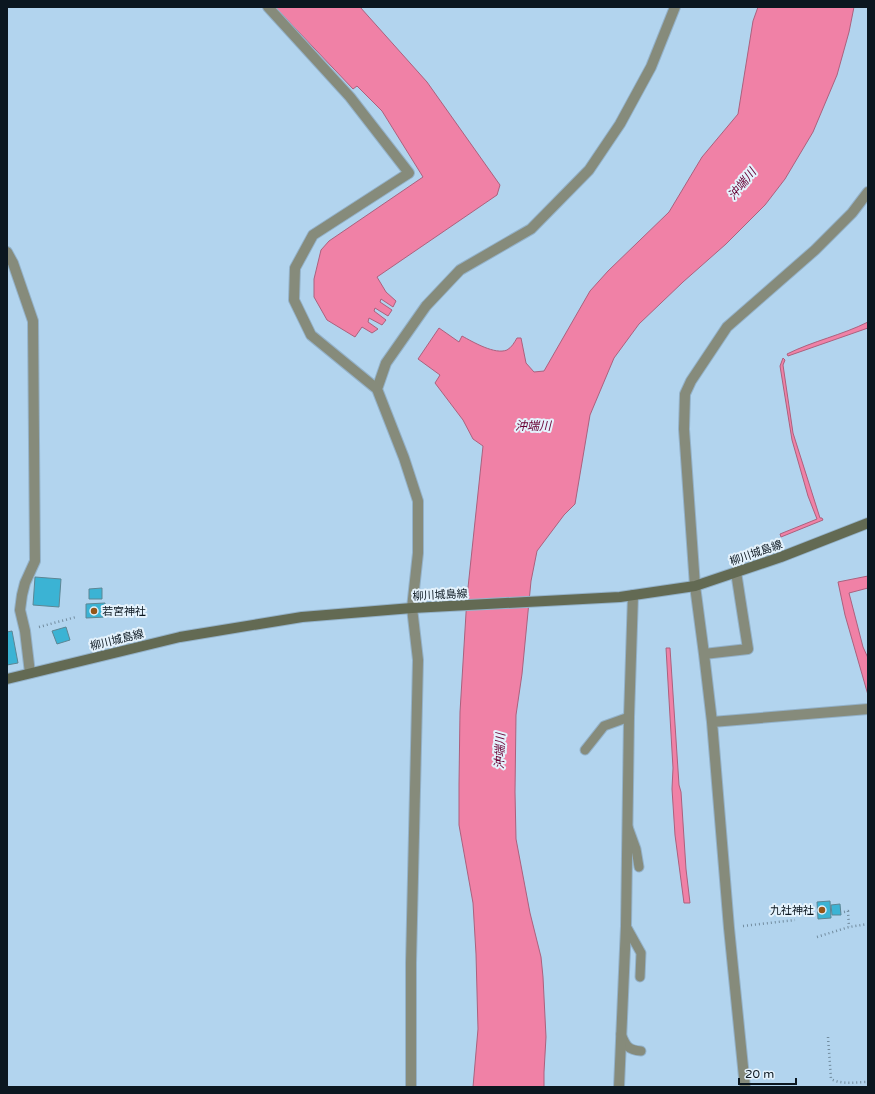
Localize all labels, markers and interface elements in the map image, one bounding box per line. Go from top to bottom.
water label: 沖端川 [725,164,760,202]
water label: 沖端川 [515,419,553,433]
street label: 柳川城島線 [728,538,784,568]
street label: 柳川城島線 [412,587,468,603]
place label: 若宮神社 [102,605,146,618]
marker: 若宮神社 [89,606,99,616]
street label: 柳川城島線 [89,627,145,653]
water label: 沖端川 [492,731,508,769]
place label: 九社神社 [770,904,814,917]
marker: 九社神社 [817,905,827,915]
scale bar [739,1060,796,1086]
text: 20 m [745,1067,774,1081]

